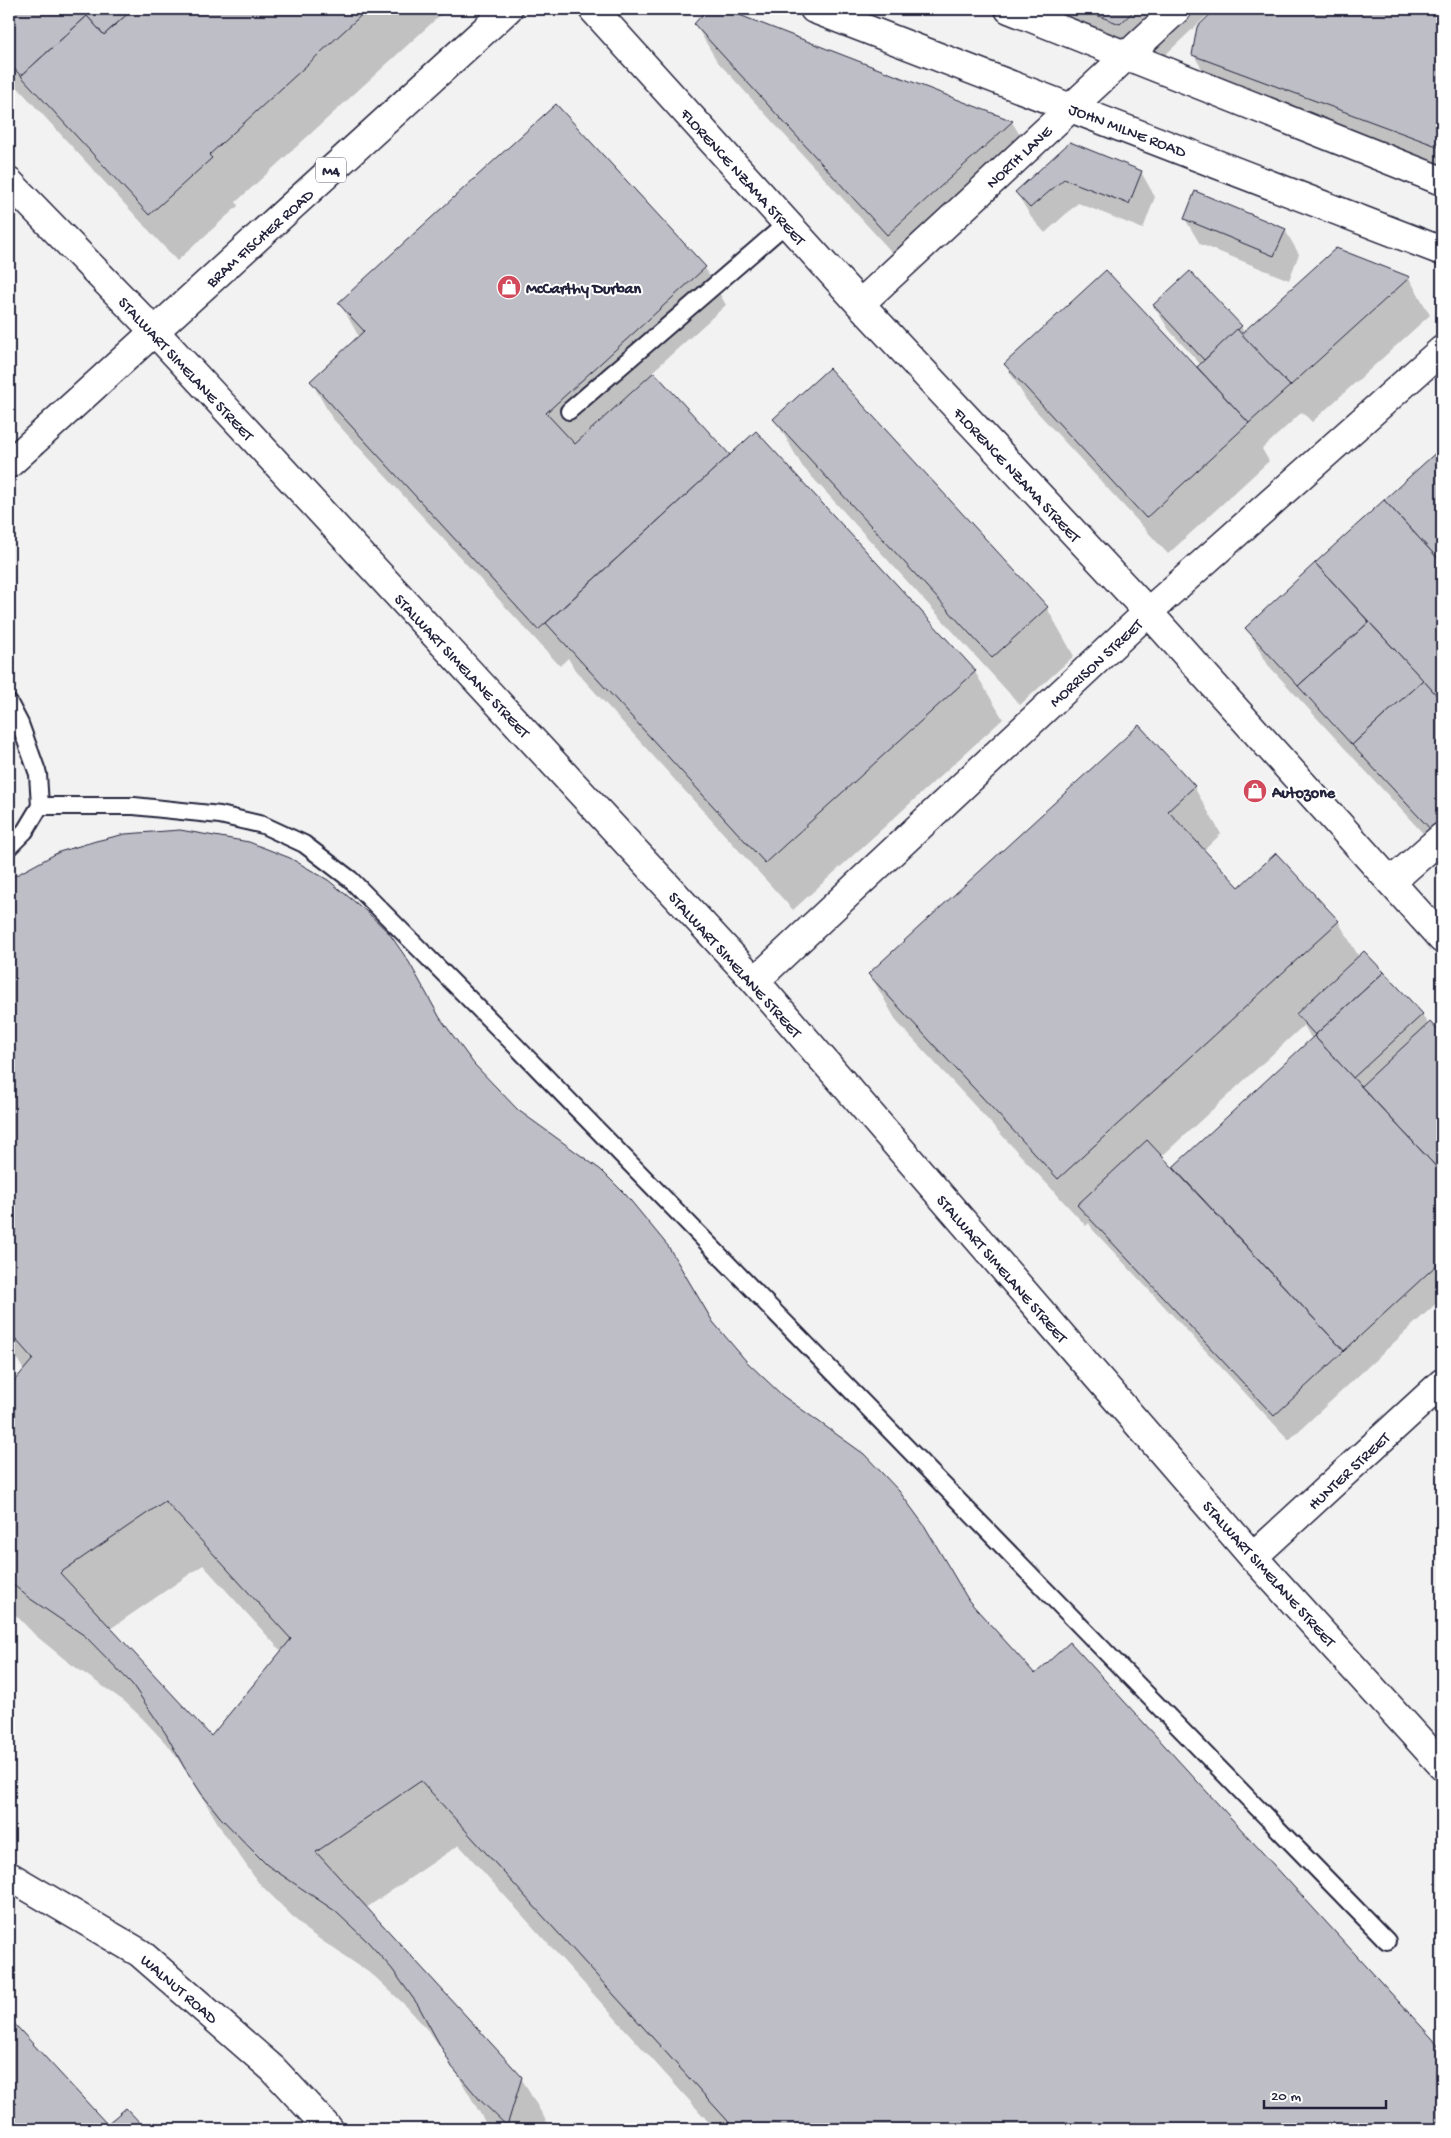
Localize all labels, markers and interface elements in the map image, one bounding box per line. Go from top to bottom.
street label: JOHN MILNE ROAD [1065,101,1189,164]
street label: FLORENCE NZAMA STREET [674,105,808,251]
street label: NORTH LANE [983,123,1058,194]
road number: M4 [316,158,346,182]
street label: BRAM FISCHER ROAD [203,186,319,294]
shop icon: McCarthy Durban [496,274,522,300]
place label: McCarthy Durban [526,281,641,300]
street label: STALWART SIMELANE STREET [113,294,257,447]
street label: FLORENCE NZAMA STREET [947,404,1084,548]
street label: STALWART SIMELANE STREET [389,591,533,744]
street label: MORRISON STREET [1047,616,1149,713]
shop icon: Autozone [1242,778,1268,804]
place label: Autozone [1271,785,1336,804]
street label: STALWART SIMELANE STREET [663,889,805,1044]
street label: STALWART SIMELANE STREET [931,1192,1070,1349]
street label: HUNTER STREET [1305,1429,1396,1515]
street label: STALWART SIMELANE STREET [1197,1498,1339,1653]
street label: WALNUT ROAD [135,1952,221,2030]
scale bar [1264,2078,1386,2110]
text: 20 m [1271,2088,1301,2106]

